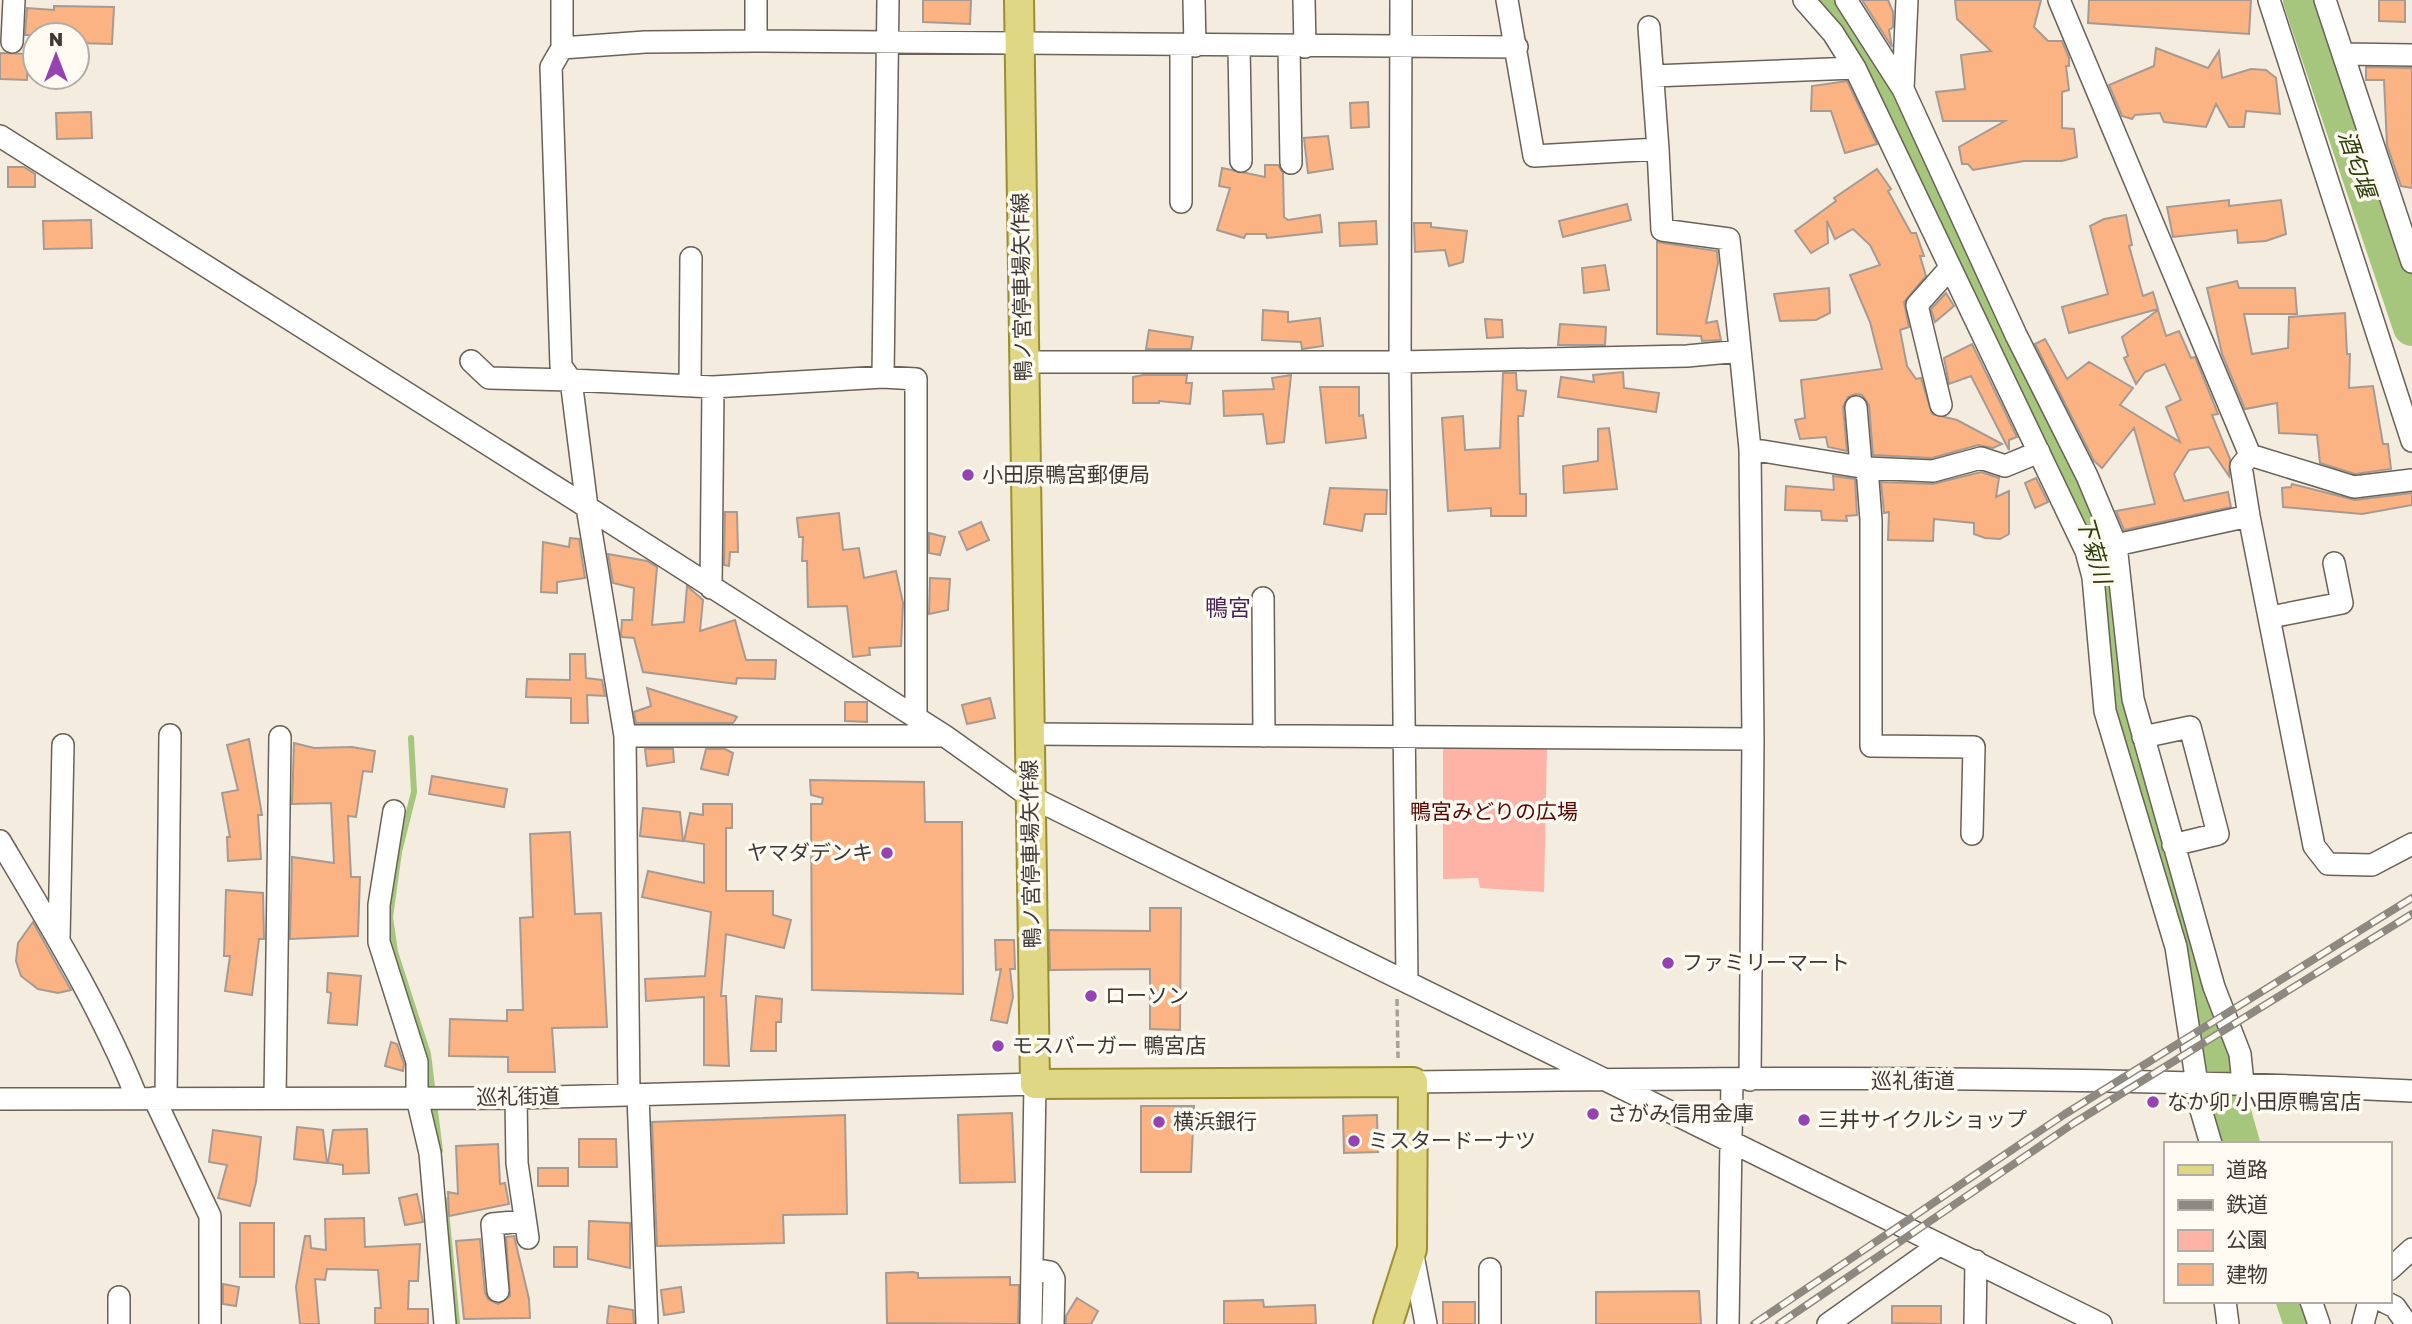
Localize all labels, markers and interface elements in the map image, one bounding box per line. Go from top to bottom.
north arrow [21,21,91,91]
text: N [49,27,63,50]
water label: 酒匂堰 [2333,126,2384,205]
street label: 鴨ノ宮停車場矢作線 [1006,192,1036,382]
place label: 小田原鴨宮郵便局 [982,461,1150,487]
marker: 小田原鴨宮郵便局 [960,467,976,483]
water label: 下菊川 [2072,513,2119,590]
district label: 鴨宮 [1205,593,1251,621]
street label: 鴨ノ宮停車場矢作線 [1015,759,1045,949]
park label: 鴨宮みどりの広場 [1410,798,1578,824]
place label: ヤマダデンキ [747,839,873,865]
marker: ヤマダデンキ [879,845,895,861]
place label: ファミリーマート [1682,949,1850,975]
marker: ファミリーマート [1660,955,1676,971]
place label: ローソン [1105,982,1189,1008]
marker: ローソン [1083,988,1099,1004]
place label: モスバーガー 鴨宮店 [1012,1032,1206,1058]
marker: モスバーガー 鴨宮店 [990,1038,1006,1054]
street label: 巡礼街道 [1871,1067,1955,1093]
street label: 巡礼街道 [476,1082,560,1110]
place label: なか卯 小田原鴨宮店 [2167,1088,2361,1114]
marker: なか卯 小田原鴨宮店 [2145,1094,2161,1110]
place label: さがみ信用金庫 [1607,1100,1754,1126]
marker: さがみ信用金庫 [1585,1106,1601,1122]
place label: 三井サイクルショップ [1818,1106,2027,1132]
place label: 横浜銀行 [1173,1108,1257,1134]
marker: 三井サイクルショップ [1796,1112,1812,1128]
marker: 横浜銀行 [1151,1114,1167,1130]
place label: ミスタードーナツ [1368,1127,1536,1153]
marker: ミスタードーナツ [1346,1133,1362,1149]
legend [2164,1142,2391,1303]
text: 道路 [2226,1156,2268,1182]
text: 鉄道 [2226,1191,2268,1217]
text: 公園 [2226,1226,2268,1252]
text: 建物 [2226,1261,2268,1287]

